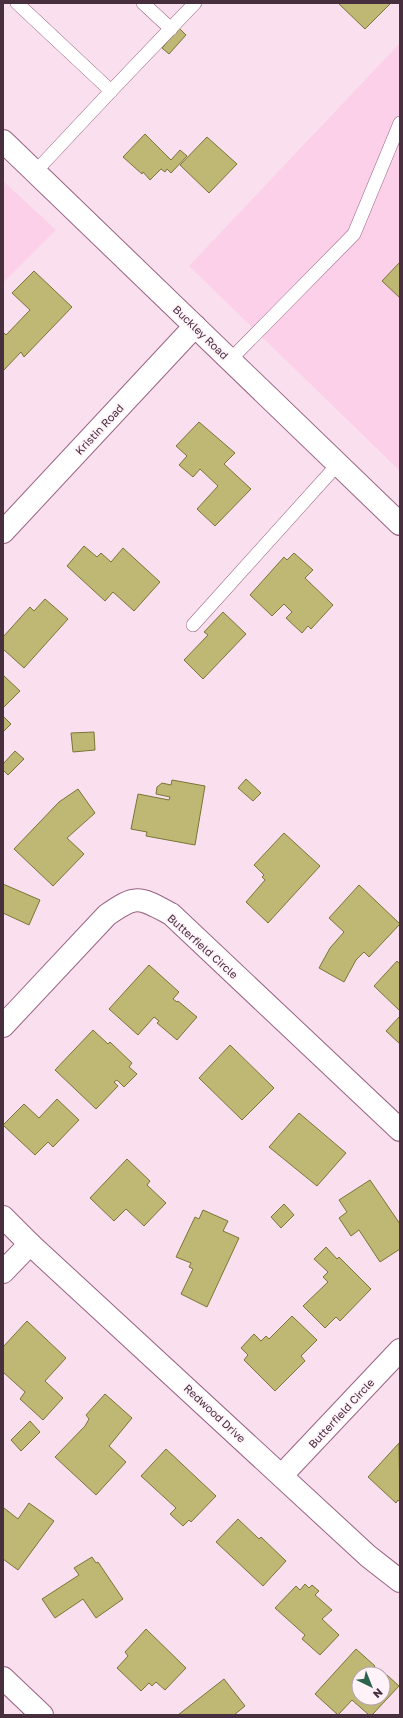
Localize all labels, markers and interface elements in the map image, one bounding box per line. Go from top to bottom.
street label: Buckley Road [171,302,231,362]
street label: Kristin Road [72,401,126,457]
street label: Butterfield Circle [165,911,241,981]
street label: Butterfield Circle [305,1376,377,1450]
street label: Redwood Drive [182,1381,248,1445]
north arrow [351,1666,391,1706]
text: N [371,1686,386,1701]

